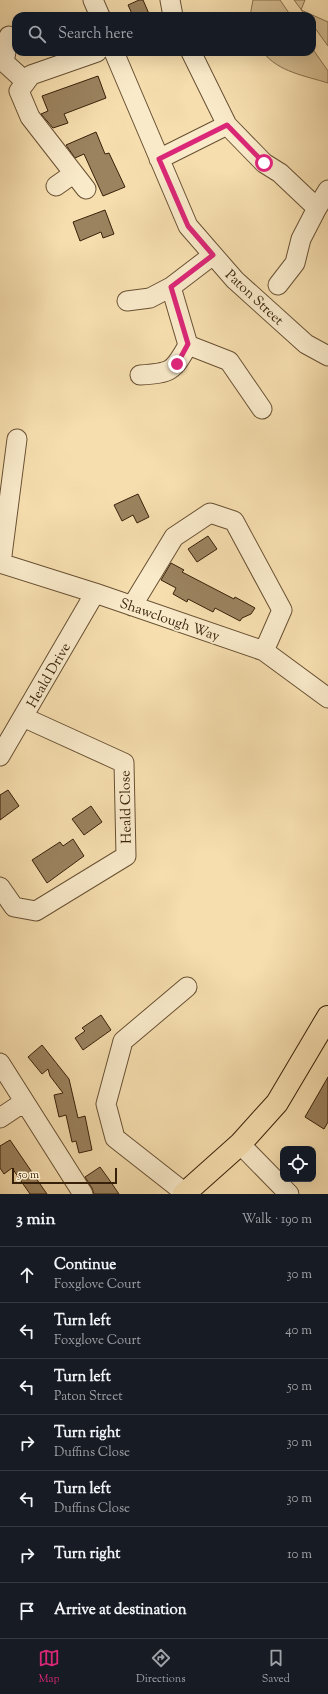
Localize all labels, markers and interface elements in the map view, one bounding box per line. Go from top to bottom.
search box [12,12,316,56]
icon: search [26,23,48,45]
text: Search here [58,24,133,45]
route start [255,154,273,172]
street label: Paton Street [220,266,288,331]
route end [168,355,186,373]
street label: Shawclough Way [117,594,222,647]
street label: Heald Drive [23,640,76,712]
street label: Heald Close [116,770,138,844]
map controls [280,1146,316,1182]
button: locate [280,1146,316,1182]
scale bar [12,1166,117,1185]
text: 50 m [18,1167,39,1183]
text: 3 min [16,1208,55,1232]
text: Walk · 190 m [242,1211,312,1229]
text: Continue [54,1255,116,1276]
icon: ahead [16,1264,38,1286]
text: 30 m [286,1266,312,1284]
text: Foxglove Court [54,1276,141,1294]
text: Turn left [54,1311,111,1332]
icon: left [16,1320,38,1342]
text: 40 m [285,1322,312,1340]
text: Foxglove Court [54,1332,141,1350]
text: Turn left [54,1367,111,1388]
icon: left [16,1376,38,1398]
text: 50 m [287,1378,312,1396]
text: Paton Street [54,1388,123,1406]
text: Turn right [54,1423,120,1444]
icon: right [16,1432,38,1454]
text: 30 m [286,1434,312,1452]
text: Duffins Close [54,1444,130,1462]
text: Turn left [54,1479,111,1500]
icon: left [16,1488,38,1510]
text: 30 m [286,1490,312,1508]
text: Duffins Close [54,1500,130,1518]
icon: right [16,1544,38,1566]
text: Turn right [54,1544,120,1565]
text: 10 m [287,1546,312,1564]
icon: arrive [16,1600,38,1622]
text: Arrive at destination [54,1600,187,1621]
tab: Map [38,1647,60,1687]
tab: Directions [136,1647,186,1687]
tab: Saved [262,1647,290,1687]

